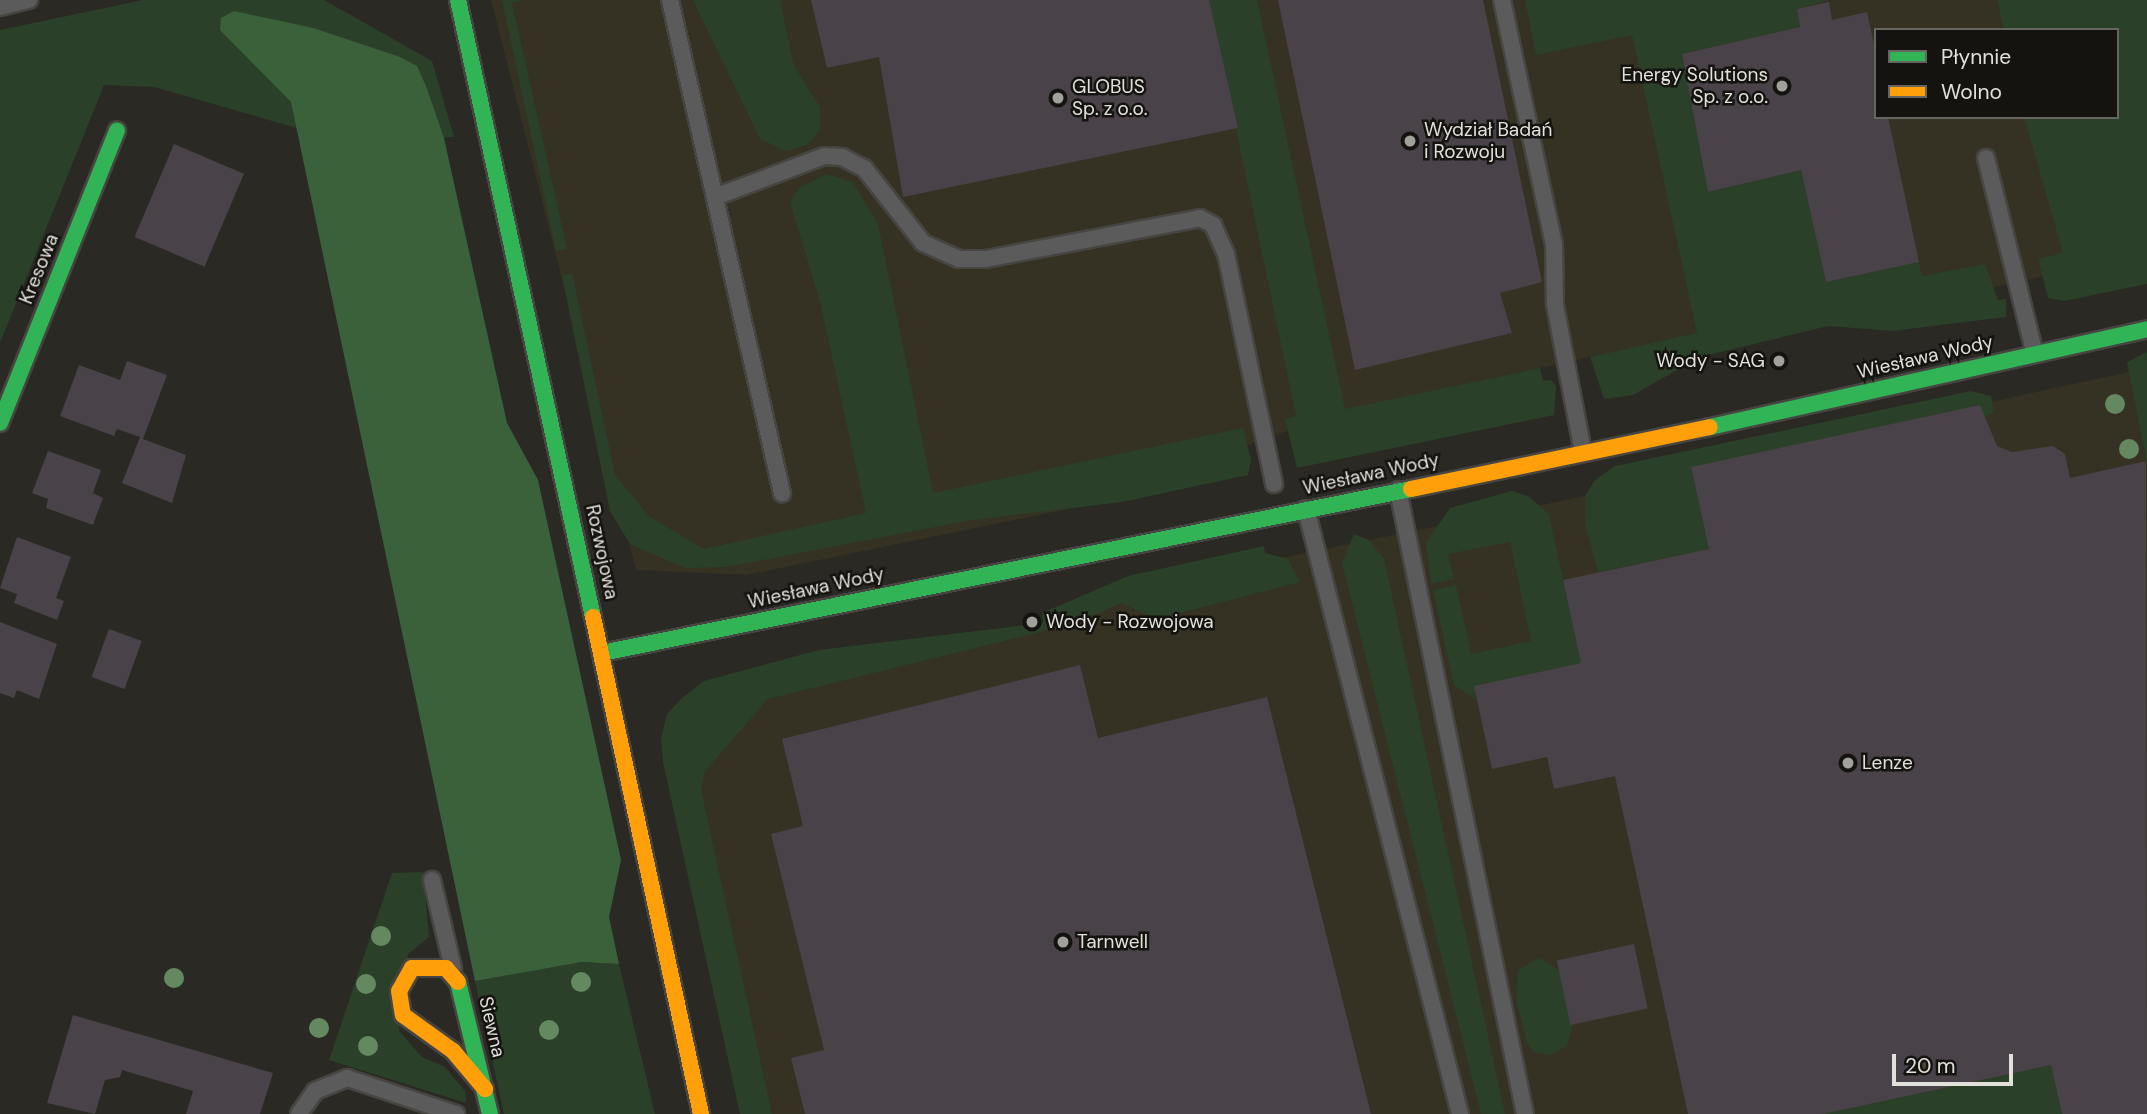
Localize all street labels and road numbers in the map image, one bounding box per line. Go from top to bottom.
street label: Kresowa [15,231,63,307]
street label: Wiesława Wody [1855,330,1995,384]
street label: Wiesława Wody [1301,448,1441,500]
street label: Rozwojowa [581,503,623,601]
street label: Wiesława Wody [746,562,886,614]
street label: Siewna [474,994,510,1060]

